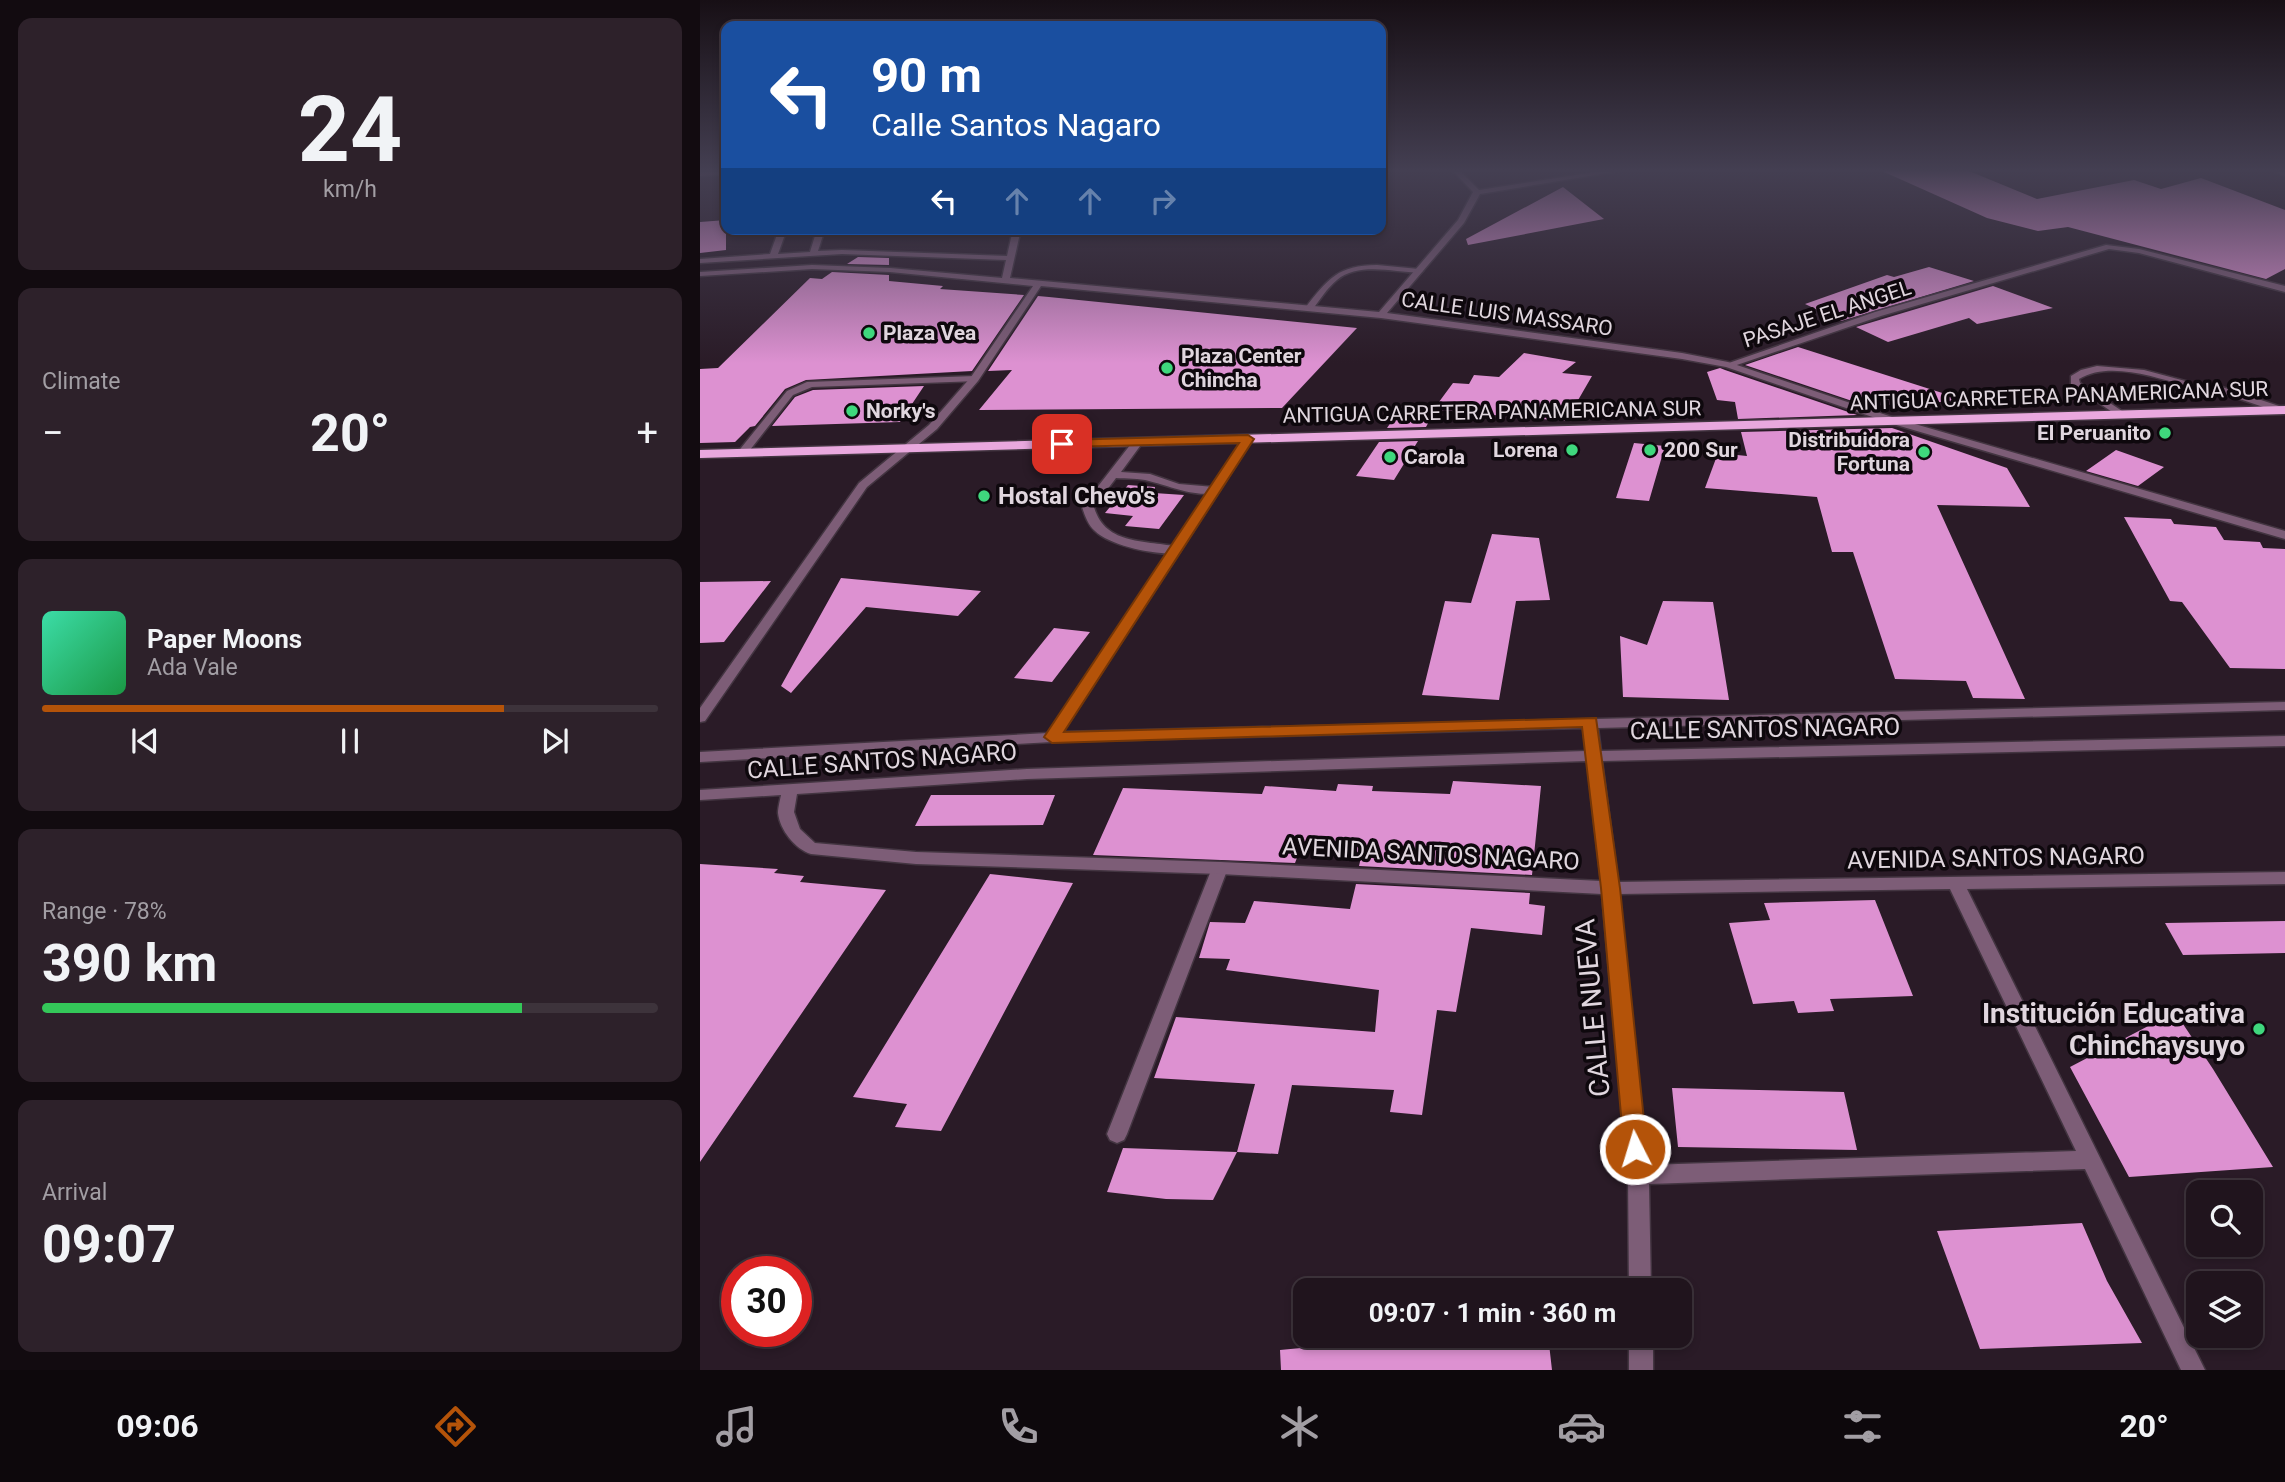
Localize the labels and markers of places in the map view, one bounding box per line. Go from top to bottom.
place label: Plaza Vea [883,321,976,345]
marker: Plaza Vea [861,325,877,341]
place label: Plaza Center Chincha [1181,344,1302,392]
marker: Plaza Center Chincha [1159,360,1175,376]
place label: Norky's [866,399,936,423]
marker: Norky's [844,403,860,419]
pin [1032,414,1092,474]
place label: El Peruanito [2037,421,2151,445]
marker: El Peruanito [2157,425,2173,441]
place label: Distribuidora Fortuna [1788,428,1910,476]
place label: Lorena [1493,438,1558,462]
place label: 200 Sur [1664,438,1738,462]
marker: Lorena [1564,442,1580,458]
marker: 200 Sur [1642,442,1658,458]
marker: Distribuidora Fortuna [1916,444,1932,460]
place label: Carola [1404,445,1465,469]
marker: Carola [1382,449,1398,465]
place label: Hostal Chevo's [998,482,1156,510]
marker: Hostal Chevo's [976,488,992,504]
place label: Institución Educativa Chinchaysuyo [1982,997,2245,1062]
marker: Institución Educativa Chinchaysuyo [2251,1021,2267,1037]

